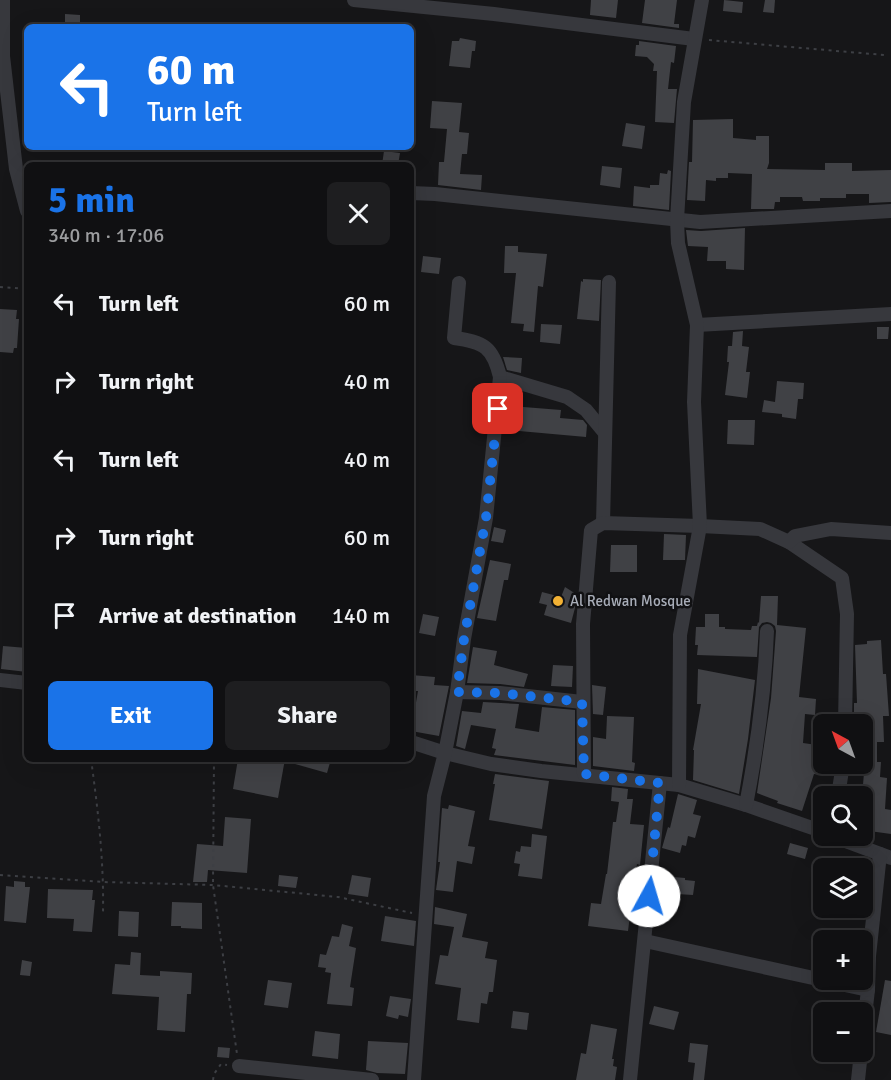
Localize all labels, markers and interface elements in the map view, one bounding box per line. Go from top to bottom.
text: 60 m [147,45,236,96]
icon: left [48,48,126,126]
text: Turn left [147,96,242,129]
text: 5 min [48,178,135,223]
button: close [327,182,390,245]
text: 340 m · 17:06 [48,223,164,248]
icon: left [48,287,81,320]
text: Turn left [99,290,179,317]
text: 60 m [344,290,390,317]
icon: right [48,365,81,398]
text: Turn right [99,368,194,395]
text: 40 m [344,368,390,395]
pin [472,383,523,434]
icon: arrive [481,392,514,425]
icon: left [48,443,81,476]
text: Turn left [99,446,179,473]
text: 40 m [344,446,390,473]
icon: right [48,521,81,554]
text: Turn right [99,524,194,551]
text: 60 m [344,524,390,551]
place label: Al Redwan Mosque [570,592,691,610]
marker: Al Redwan Mosque [551,594,565,608]
icon: arrive [48,599,81,632]
text: Arrive at destination [99,602,296,629]
text: 140 m [332,602,390,629]
button: Exit [48,681,213,750]
button: Share [225,681,390,750]
north arrow [813,714,873,774]
map controls [813,714,873,1062]
button: search [813,786,873,846]
button: layers [813,858,873,918]
position arrow [617,864,681,928]
button: + [813,930,873,990]
button: − [813,1002,873,1062]

